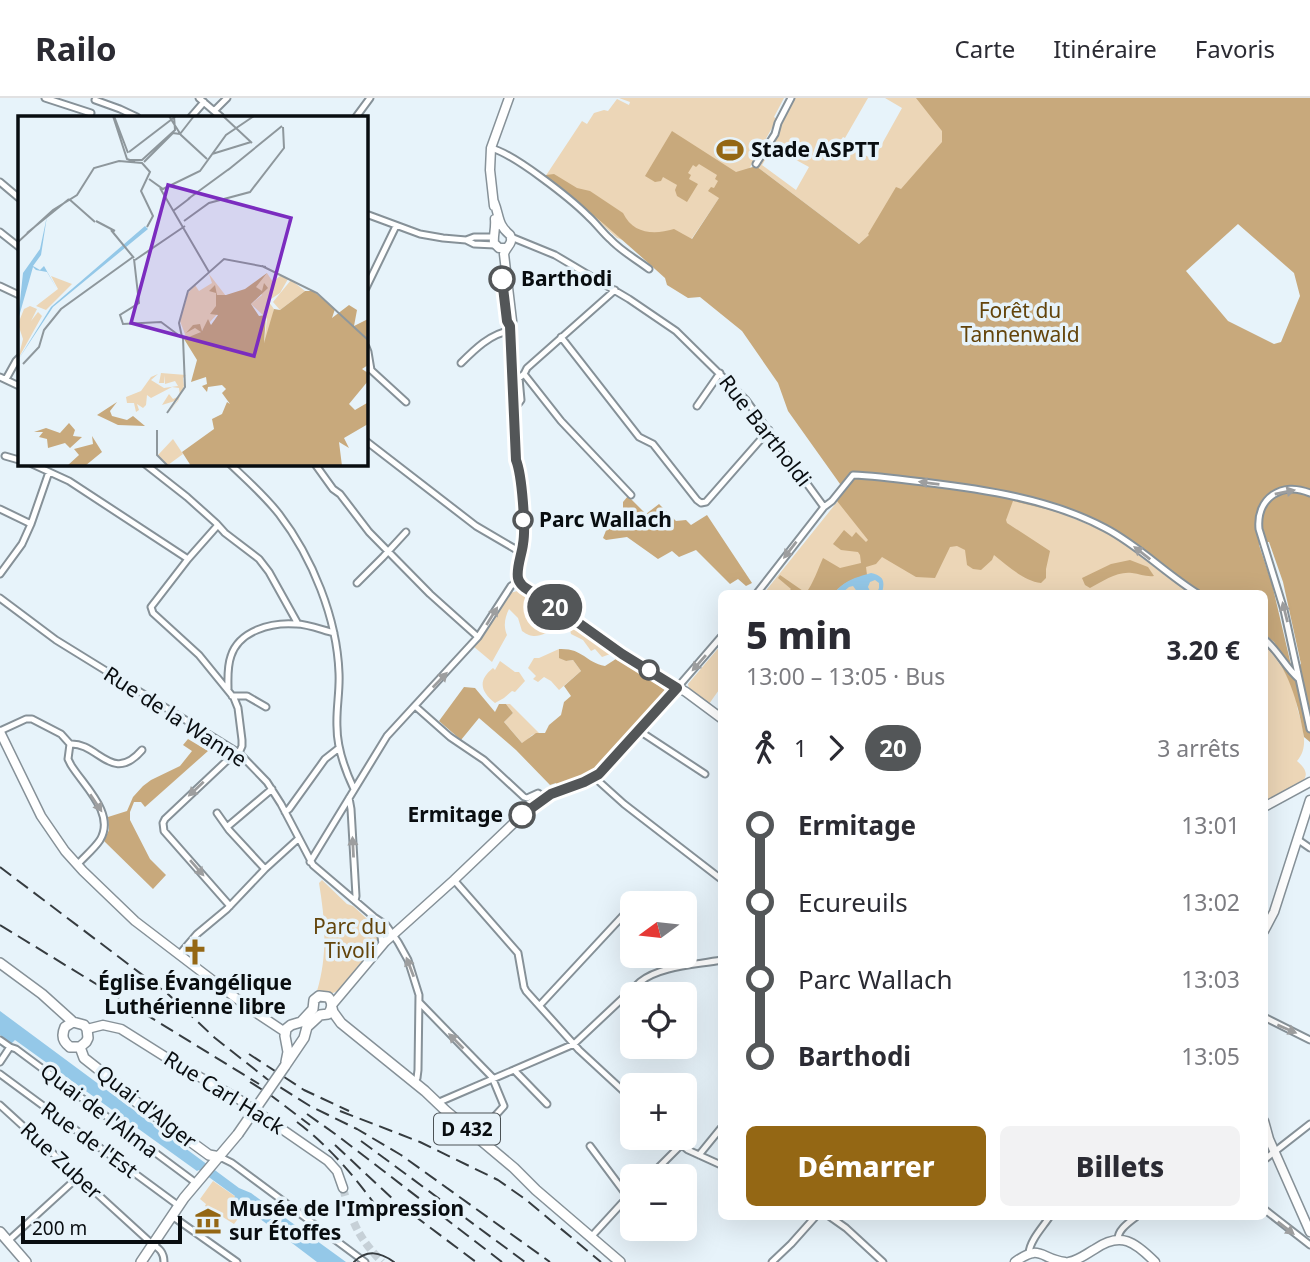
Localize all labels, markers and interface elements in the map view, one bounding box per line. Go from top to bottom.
text: Railo [35,26,117,71]
text: Carte [955,32,1015,65]
text: Itinéraire [1053,32,1157,65]
text: Favoris [1195,32,1275,65]
inset map [18,116,368,466]
sports icon: Stade ASPTT [715,135,745,165]
place label: Stade ASPTT [751,135,879,163]
place label: Barthodi [521,264,612,292]
marker: Barthodi [489,266,515,292]
park label: Forêt du Tannenwald [960,296,1080,348]
street label: Rue Bartholdi [713,369,818,492]
one-way arrow [917,477,939,488]
one-way arrow [1275,486,1297,497]
place label: Parc Wallach [539,505,672,533]
marker: Parc Wallach [513,510,533,530]
one-way arrow [783,541,798,559]
one-way arrow [1133,545,1151,560]
line badge: 20 [524,584,586,630]
text: 20 [541,590,569,623]
one-way arrow [1279,601,1290,623]
one-way arrow [485,607,498,626]
text: 5 min [746,608,852,660]
text: 3.20 € [1166,632,1240,668]
one-way arrow [691,654,707,672]
street label: Rue de la Wanne [99,660,252,773]
unlabelled marker [639,660,659,680]
text: 13:00 – 13:05 · Bus [746,660,945,692]
one-way arrow [431,672,447,689]
icon: walk [746,729,784,767]
icon: forward [817,729,855,767]
text: 20 [879,731,907,764]
text: 1 [794,732,807,764]
text: 3 arrêts [1157,732,1240,764]
one-way arrow [188,781,205,797]
one-way arrow [90,793,103,813]
place label: Ermitage [408,800,503,828]
marker: Ermitage [509,802,535,828]
text: Ermitage [798,807,916,843]
text: 13:01 [1181,809,1240,841]
one-way arrow [347,835,358,857]
one-way arrow [189,859,205,877]
text: Ecureuils [798,884,908,920]
text: 13:02 [1181,886,1240,918]
north arrow [620,891,696,968]
map controls [620,891,697,1241]
park label: Parc du Tivoli [313,912,387,964]
church icon: Église Évangélique Luthérienne libre [180,937,210,967]
one-way arrow [404,956,415,977]
text: Parc Wallach [798,961,953,997]
text: 13:03 [1181,963,1240,995]
place label: Église Évangélique Luthérienne libre [98,968,292,1020]
button: locate [620,982,697,1059]
one-way arrow [1277,1023,1297,1035]
one-way arrow [448,1033,465,1049]
text: Barthodi [798,1038,911,1074]
text: 13:05 [1181,1040,1240,1072]
street label: Rue Carl Hack [159,1044,291,1141]
street label: Quai de l'Alma [35,1057,164,1164]
street label: Quai d'Alger [91,1058,203,1155]
button: + [620,1073,697,1150]
street label: Rue de l'Est [36,1095,144,1184]
road number: D 432 [434,1113,500,1144]
street label: Rue Zuber [15,1115,109,1205]
button: Démarrer [746,1126,986,1206]
button: Billets [1000,1126,1240,1206]
button: − [620,1164,697,1241]
place label: Musée de l'Impression sur Étoffes [229,1194,464,1246]
museum icon: Musée de l'Impression sur Étoffes [193,1206,223,1236]
scale bar [21,1213,182,1245]
text: 200 m [32,1215,87,1241]
one-way arrow [1277,1221,1295,1236]

